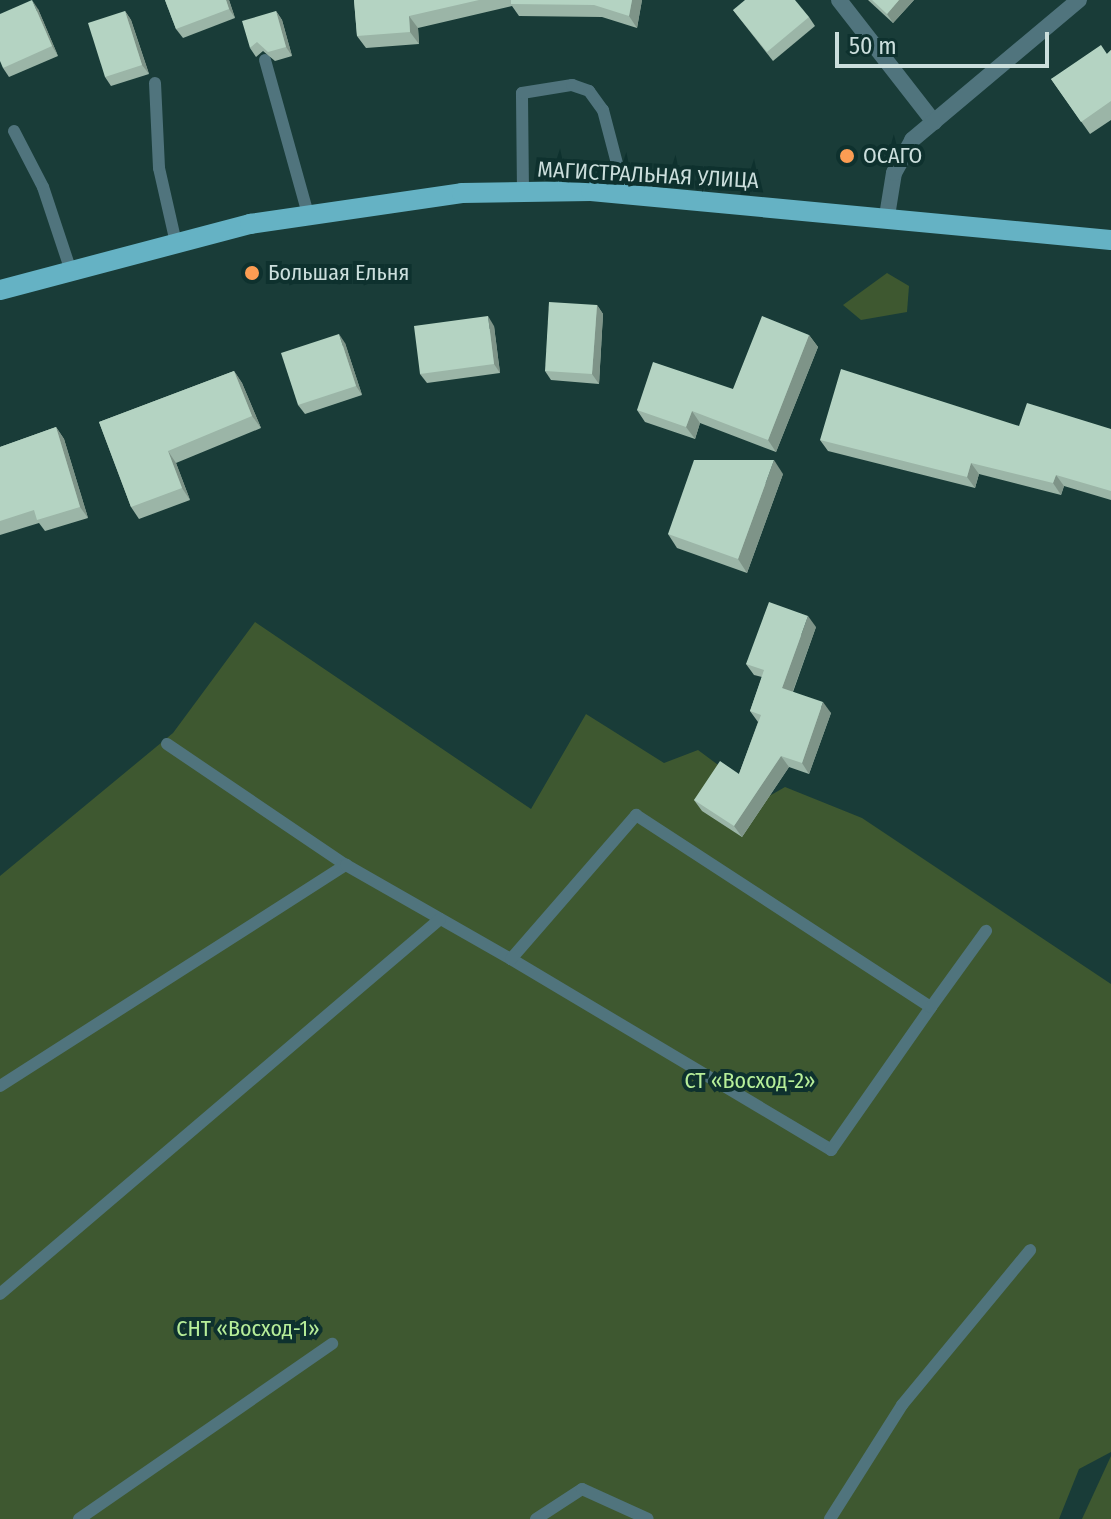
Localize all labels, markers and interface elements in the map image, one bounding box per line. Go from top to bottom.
scale bar [839,16,1053,66]
text: 50 m [849,32,897,60]
place label: ОСАГО [863,143,922,169]
marker: ОСАГО [838,147,856,165]
street label: МАГИСТРАЛЬНАЯ УЛИЦА [537,156,759,194]
place label: Большая Ельня [268,260,409,286]
marker: Большая Ельня [243,264,261,282]
park label: СТ «Восход-2» [684,1068,816,1094]
park label: СНТ «Восход-1» [176,1316,320,1342]

